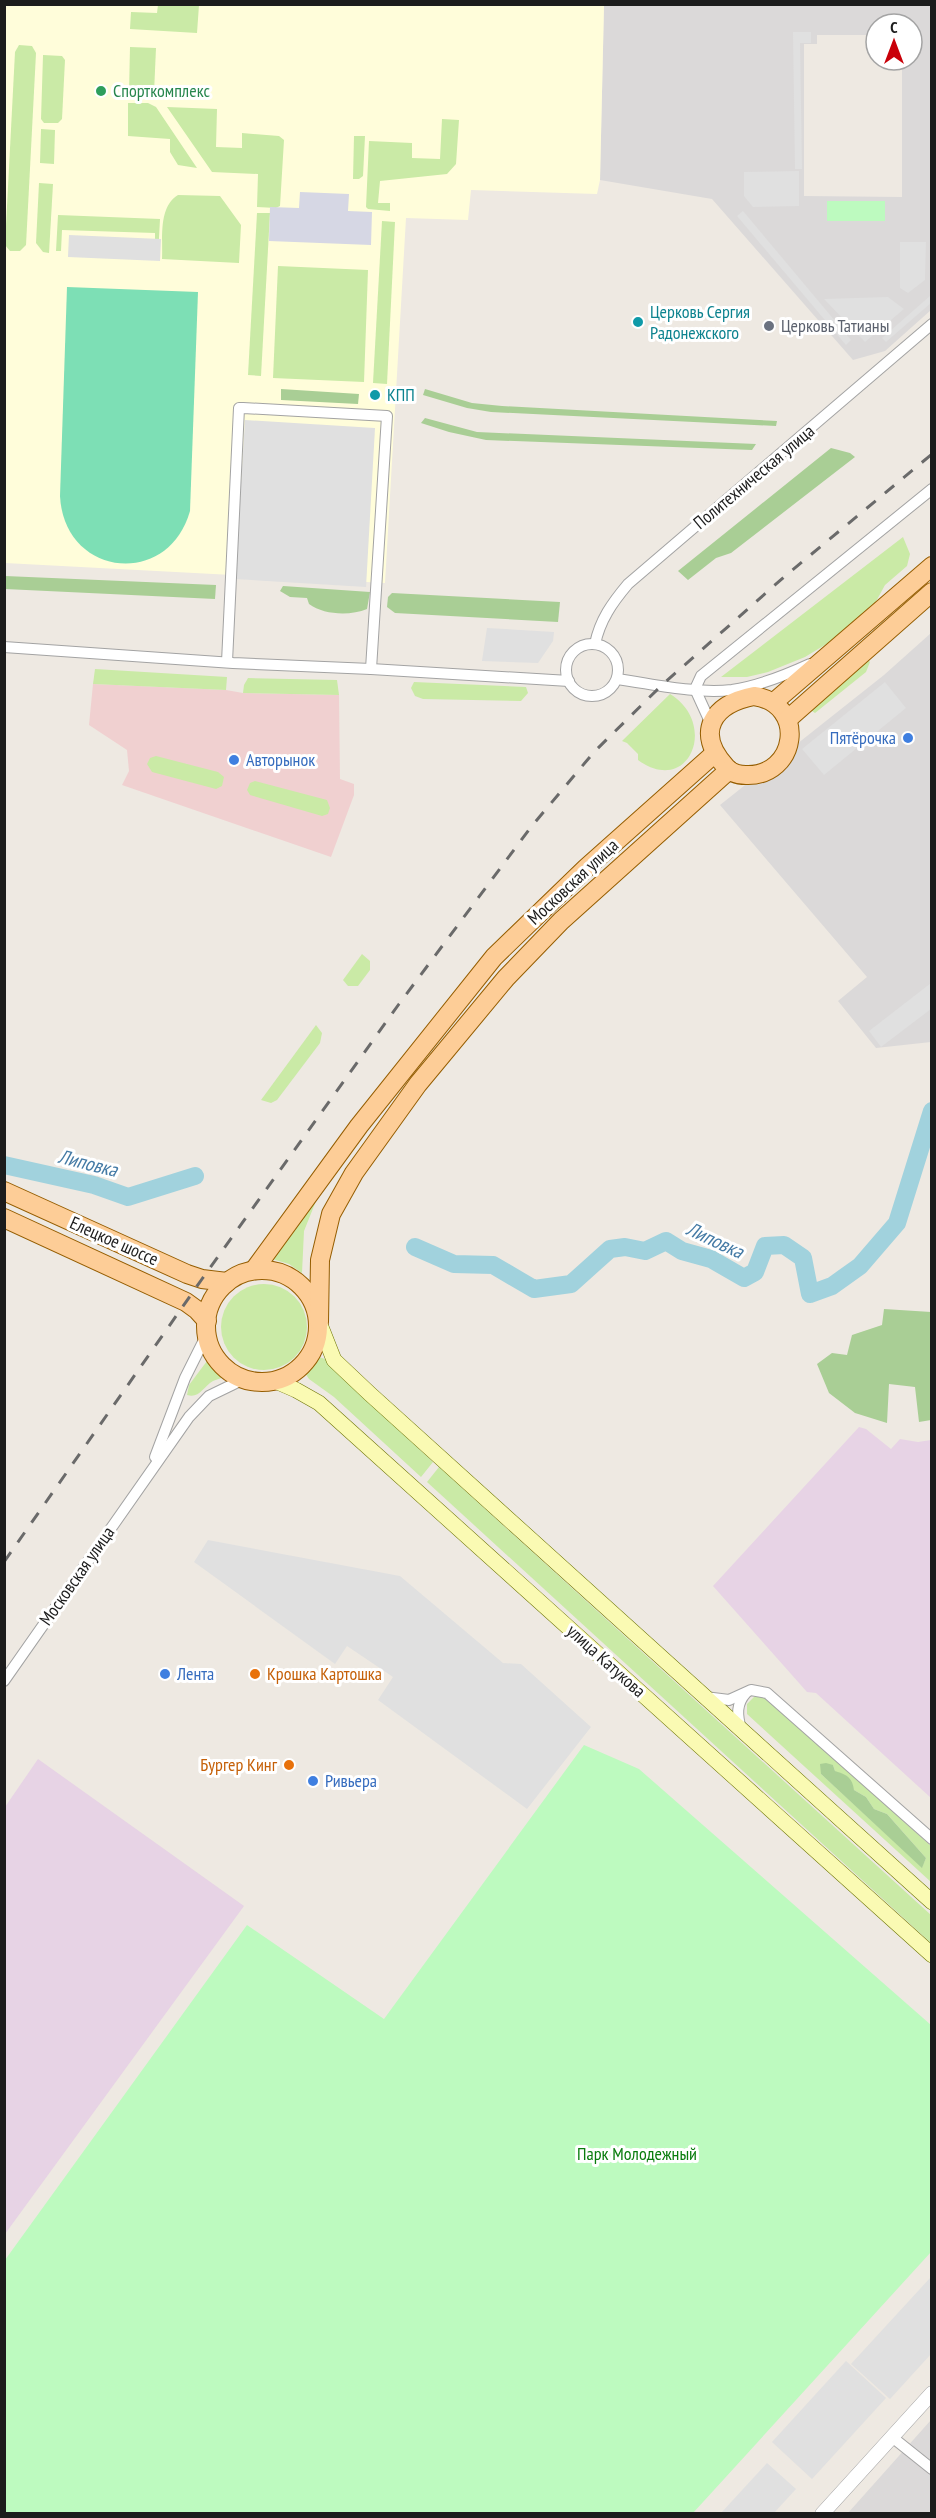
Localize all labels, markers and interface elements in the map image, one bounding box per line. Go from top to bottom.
north arrow [864,12,924,72]
text: С [890,17,898,37]
place label: Спорткомплекс [113,79,210,102]
marker: Спорткомплекс [94,84,108,98]
place label: Церковь Сергия Радонежского [650,300,750,344]
place label: Церковь Татианы [781,314,889,337]
marker: Церковь Сергия Радонежского [631,315,645,329]
marker: Церковь Татианы [762,319,776,333]
place label: КПП [387,383,415,406]
marker: КПП [368,388,382,402]
street label: Политехническая улица [688,419,819,534]
place label: Пятёрочка [830,726,896,749]
marker: Пятёрочка [901,731,915,745]
place label: Авторынок [246,748,315,771]
marker: Авторынок [227,753,241,767]
street label: Московская улица [523,834,623,929]
water label: Липовка [55,1143,121,1183]
street label: Елецкое шоссе [66,1211,162,1270]
water label: Липовка [681,1215,749,1265]
street label: Московская улица [34,1522,119,1630]
street label: улица Катукова [562,1619,651,1702]
place label: Лента [176,1662,214,1685]
place label: Крошка Картошка [267,1662,382,1685]
marker: Лента [158,1667,172,1681]
marker: Крошка Картошка [248,1667,262,1681]
place label: Бургер Кинг [200,1753,278,1776]
marker: Бургер Кинг [282,1758,296,1772]
place label: Ривьера [325,1769,377,1792]
marker: Ривьера [306,1774,320,1788]
park label: Парк Молодежный [577,2142,697,2165]

